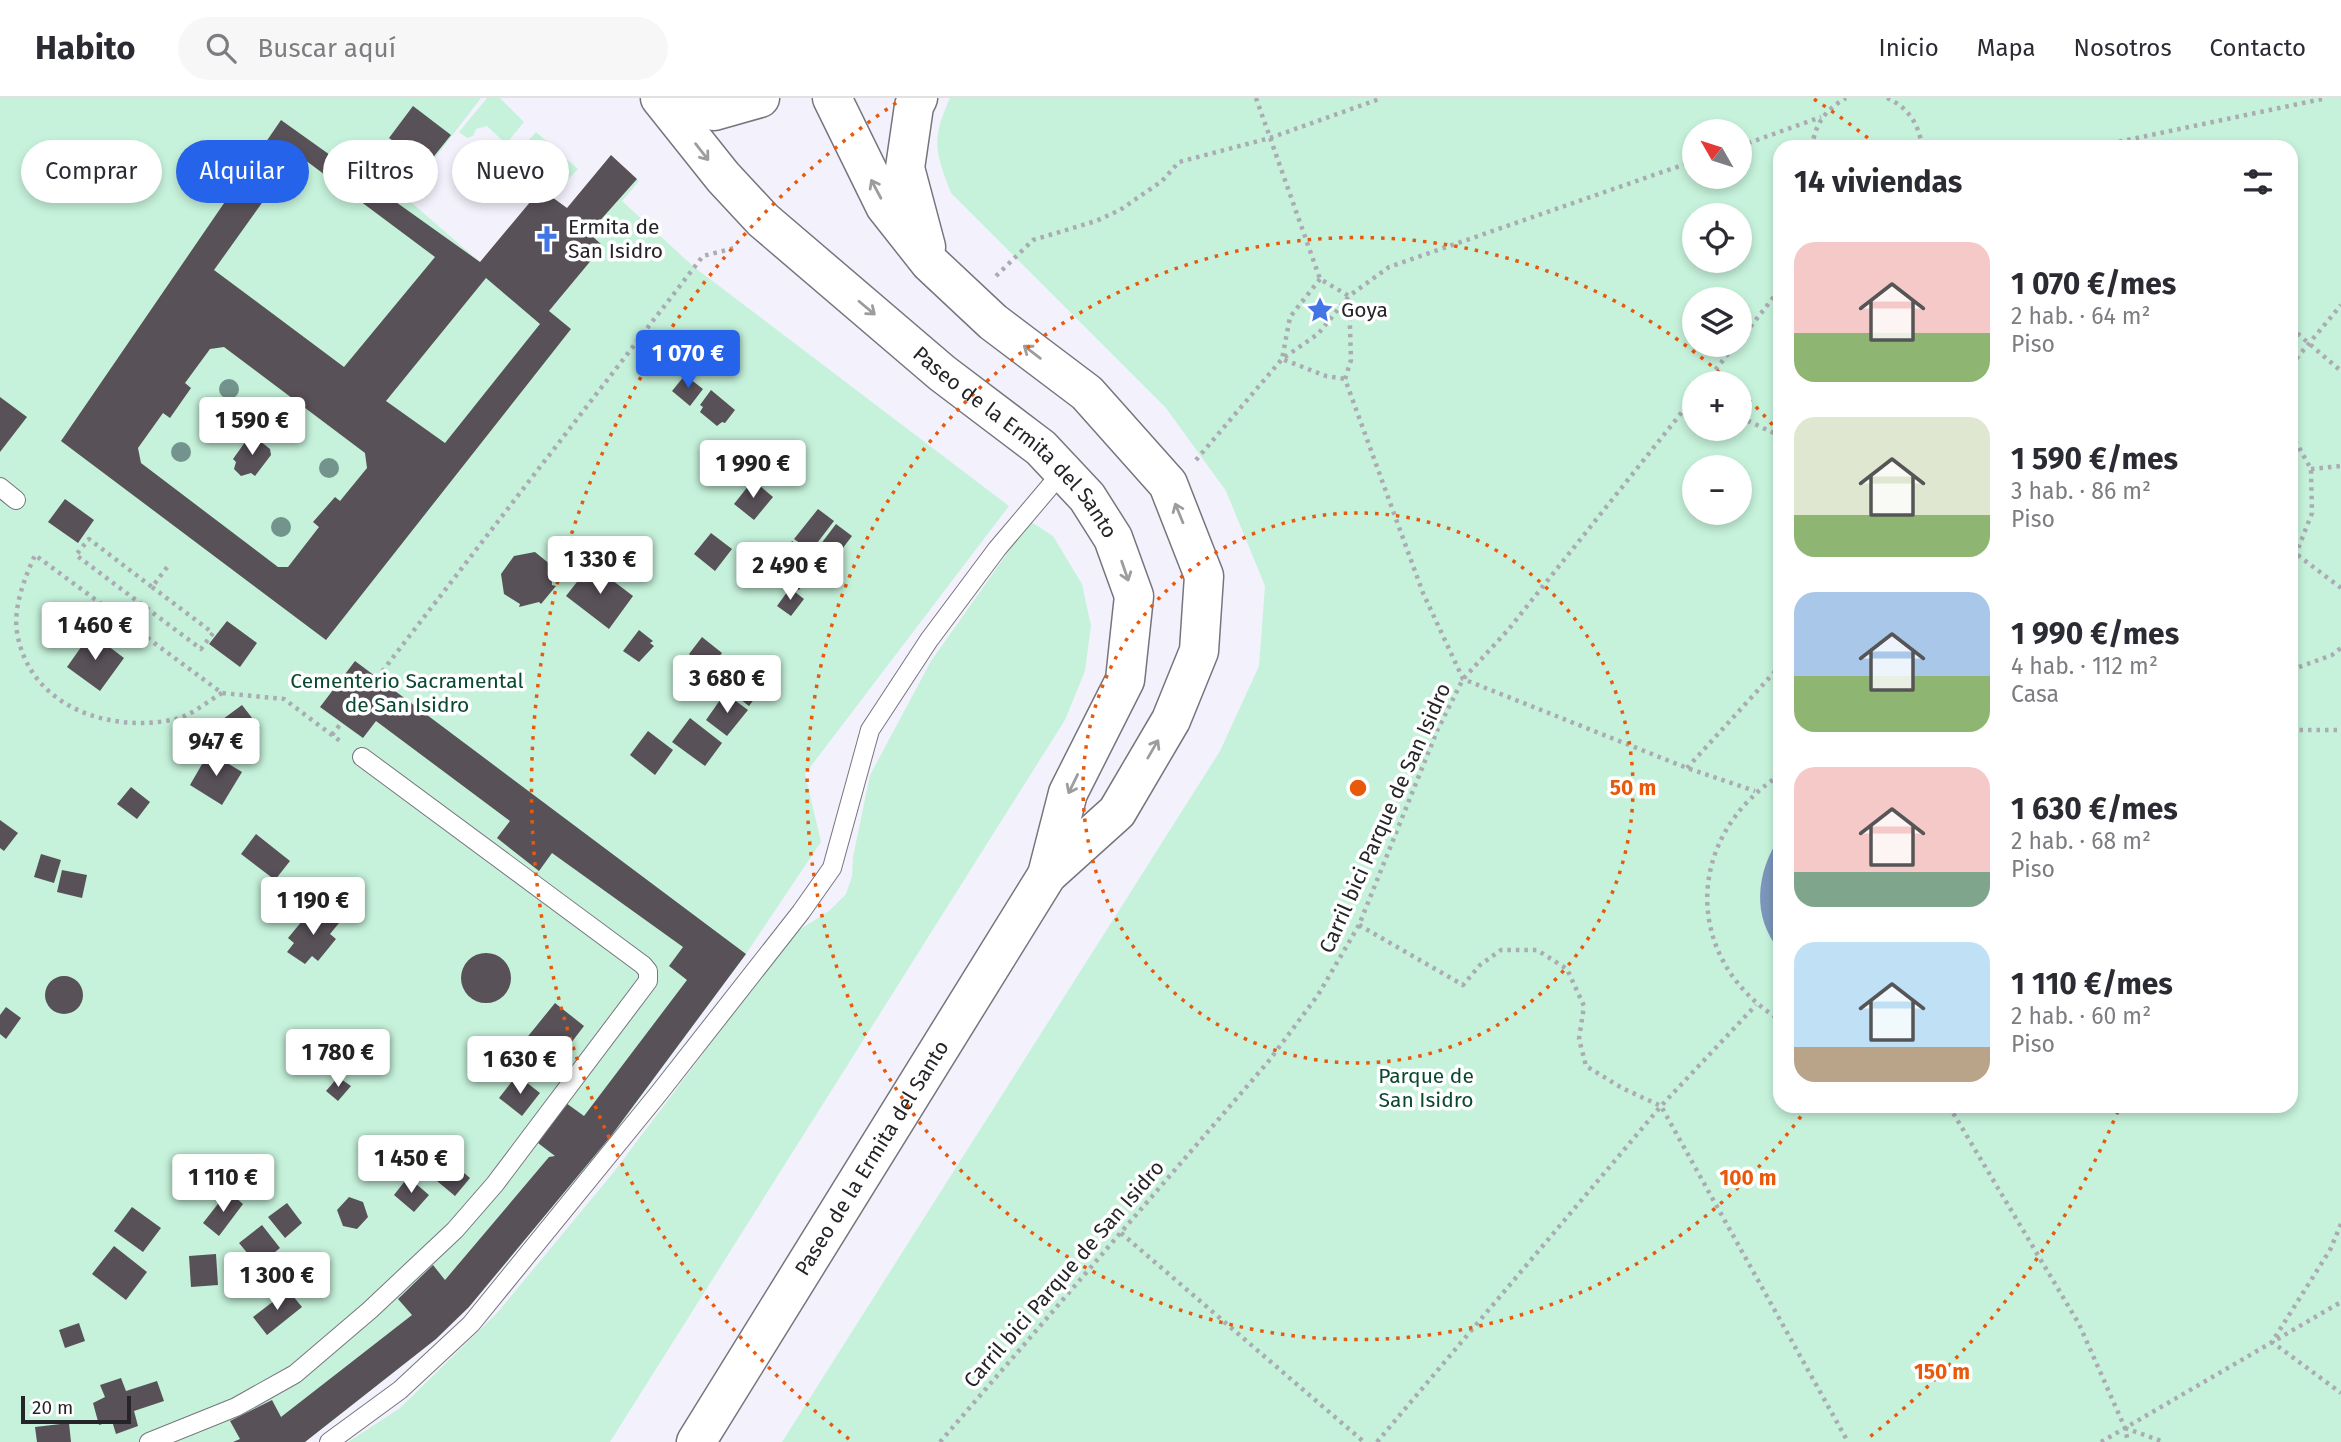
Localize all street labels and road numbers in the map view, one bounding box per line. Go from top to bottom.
street label: Paseo de la Ermita del Santo [907,341,1123,543]
street label: Carril bici Parque de San Isidro [1314,679,1456,957]
street label: Paseo de la Ermita del Santo [789,1035,954,1281]
street label: Carril bici Parque de San Isidro [958,1155,1170,1393]

